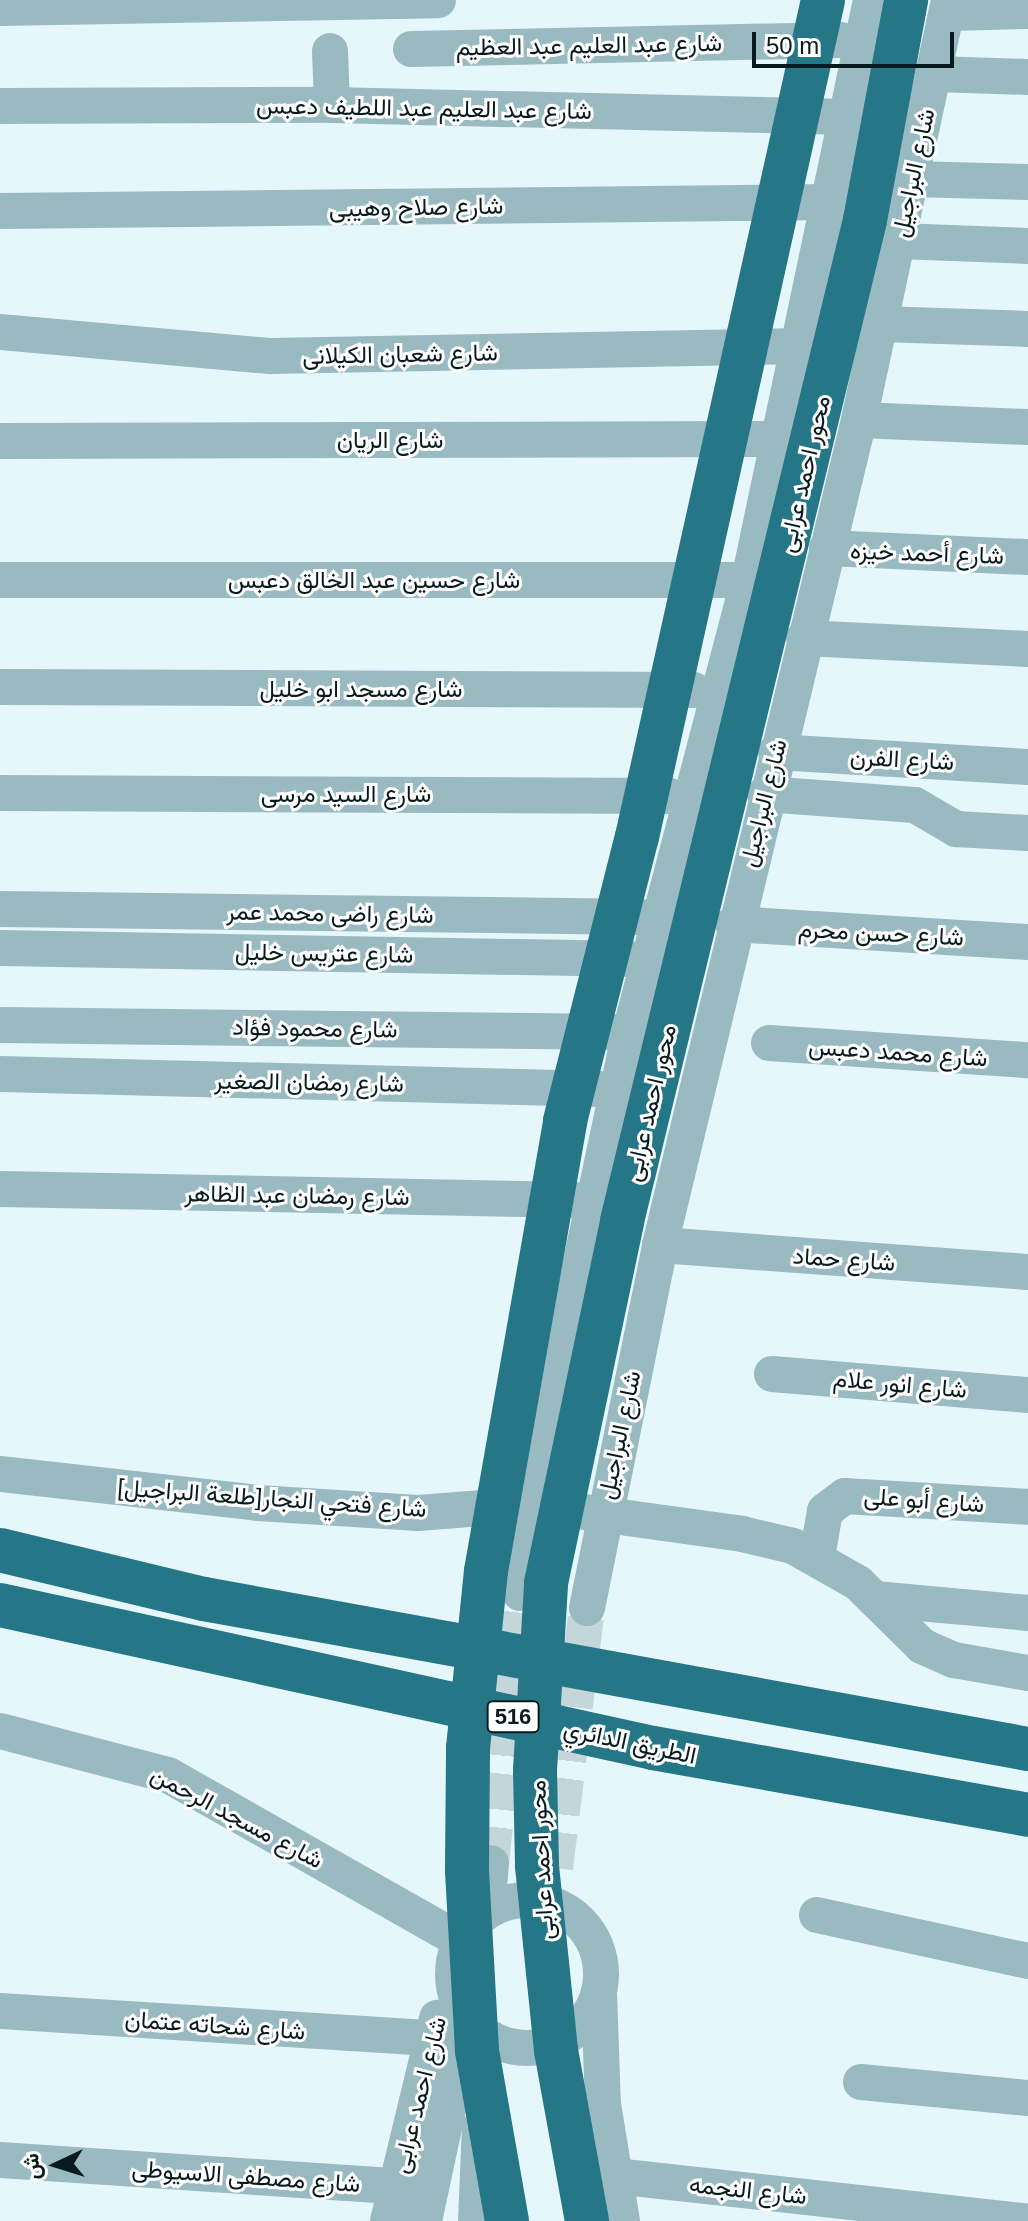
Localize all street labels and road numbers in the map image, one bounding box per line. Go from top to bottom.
street label: شارع عبد العليم عبد العظيم [456,28,722,62]
street label: شارع عبد العليم عبد اللطيف دعبس [256,91,592,125]
street label: شارع البراجيل [885,106,941,240]
street label: شارع صلاح وهيبى [329,191,503,223]
street label: شارع شعبان الكيلانى [302,338,498,370]
street label: محور احمد عرابى [772,393,836,555]
street label: شارع الريان [337,426,443,454]
street label: شارع أحمد خيزه [850,536,1004,570]
street label: شارع حسين عبد الخالق دعبس [228,566,520,594]
street label: شارع مسجد ابو خليل [259,675,463,703]
street label: شارع البراجيل [733,736,793,870]
street label: شارع الفرن [849,742,955,776]
street label: شارع السيد مرسى [261,780,431,808]
street label: شارع راضى محمد عمر [226,897,434,929]
street label: شارع حسن محرم [797,914,965,952]
street label: شارع عتريس خليل [235,937,413,969]
street label: شارع محمود فؤاد [232,1012,398,1044]
street label: محور احمد عرابى [618,1022,682,1184]
street label: شارع محمد دعبس [808,1031,988,1073]
street label: شارع رمضان الصغير [214,1066,404,1098]
street label: شارع رمضان عبد الظاهر [184,1179,410,1211]
street label: شارع حماد [792,1241,896,1277]
street label: شارع انور علام [832,1364,968,1404]
street label: شارع البراجيل [591,1368,647,1502]
street label: شارع فتحي النجار[طلعة البراجيل] [117,1473,427,1523]
street label: شارع أبو على [863,1481,985,1519]
road number: 516 [485,1699,541,1735]
street label: الطريق الدائري [561,1714,699,1770]
street label: شارع مسجد الرحمن [146,1759,328,1875]
street label: محور احمد عرابى [522,1779,560,1941]
street label: شارع شحاته عتمان [124,2004,306,2046]
street label: شارع احمد عرابى [386,2014,452,2176]
street label: شارع مصطفى الاسيوطى [131,2154,361,2198]
street label: شارع النجمه [688,2170,808,2210]

